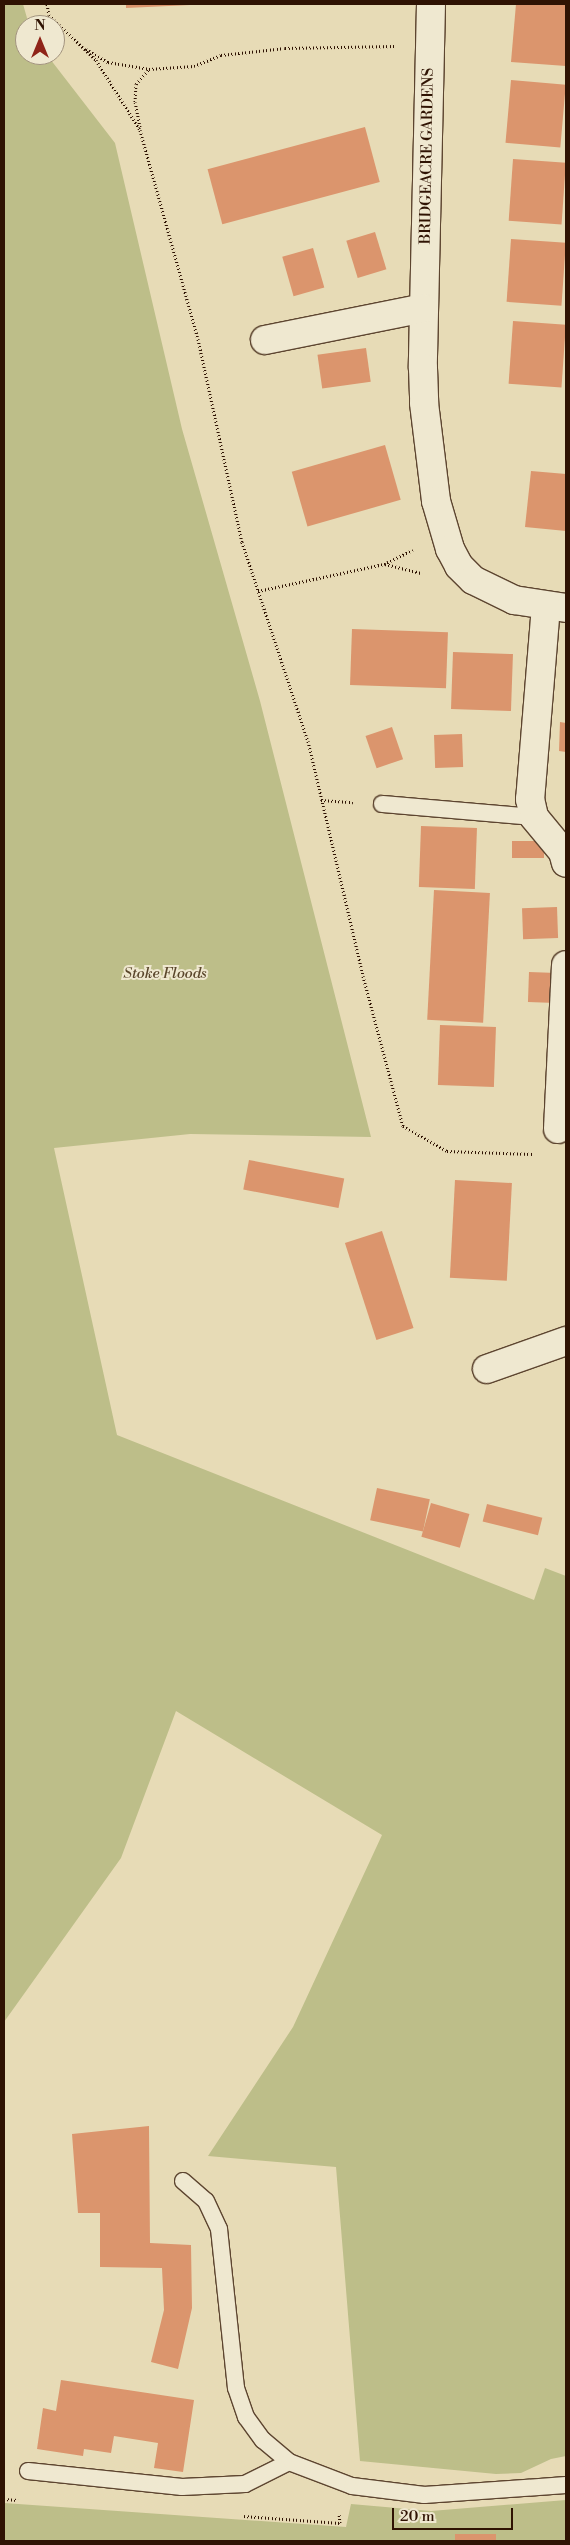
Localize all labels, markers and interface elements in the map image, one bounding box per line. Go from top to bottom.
north arrow [15,15,65,65]
text: N [34,17,46,35]
street label: BRIDGEACRE GARDENS [416,68,438,244]
park label: Stoke Floods [123,965,207,983]
scale bar [395,2498,516,2530]
text: 20 m [400,2507,435,2526]

